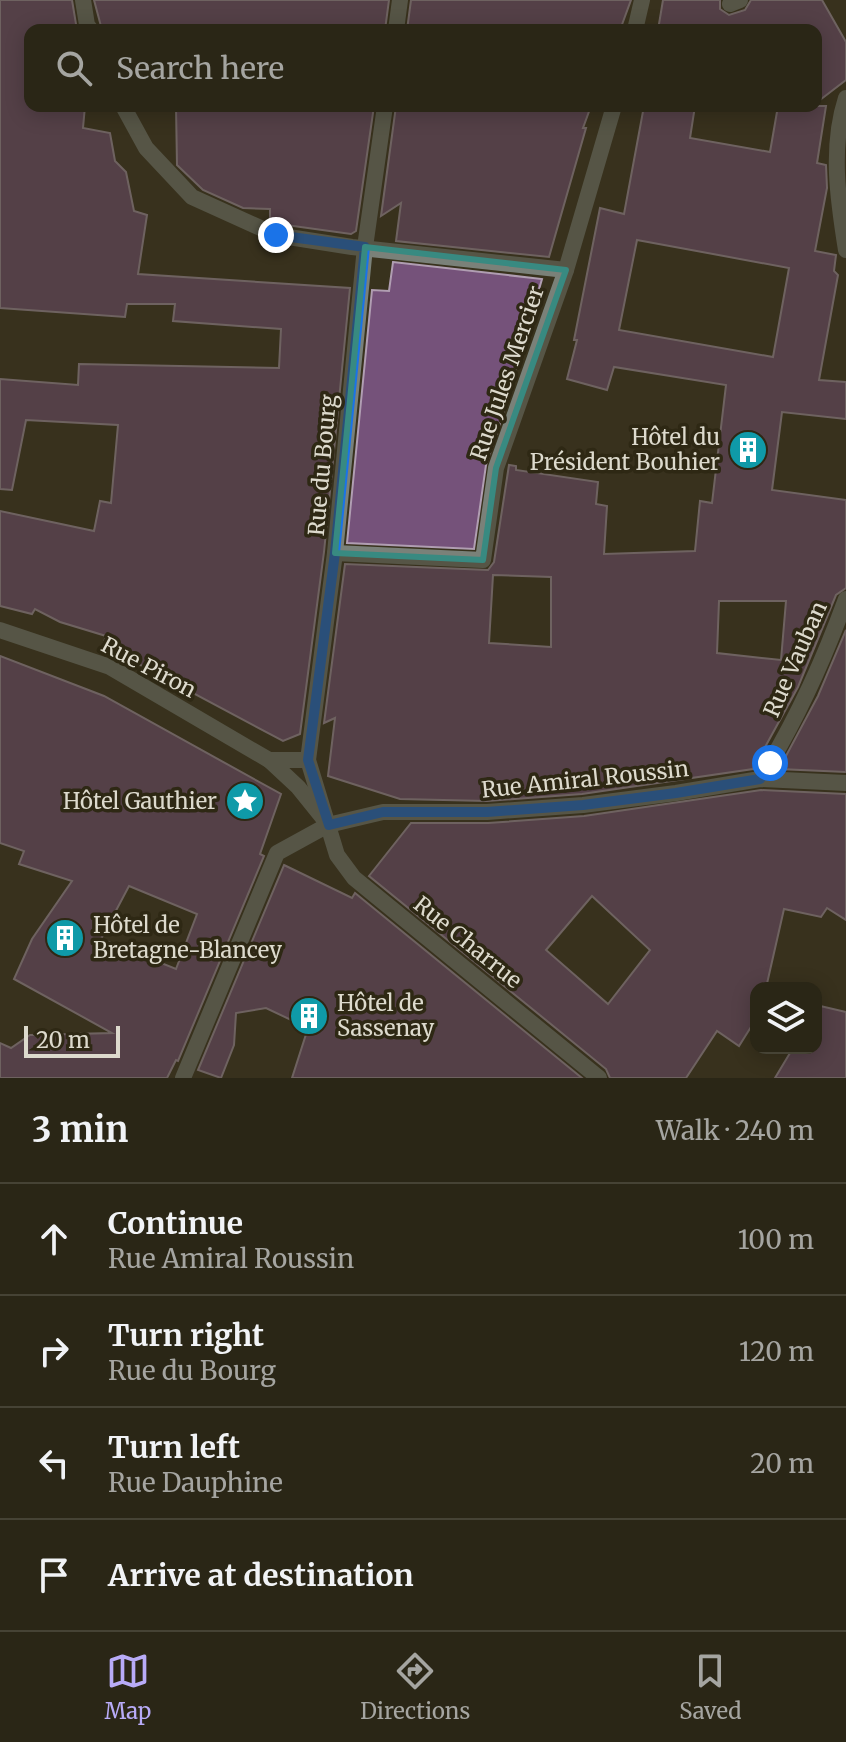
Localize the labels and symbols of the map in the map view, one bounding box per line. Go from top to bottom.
route end [258,217,294,253]
street label: Rue Jules Mercier [464,282,550,464]
street label: Rue du Bourg [302,393,342,537]
place label: Hôtel du Président Bouhier [530,423,720,476]
building icon: Hôtel du Président Bouhier [727,429,769,471]
street label: Rue Vauban [757,596,833,721]
street label: Rue Piron [97,630,202,704]
route start [752,745,788,781]
street label: Rue Amiral Roussin [480,754,690,804]
place icon: Hôtel Gauthier [224,780,266,822]
place label: Hôtel Gauthier [63,787,217,815]
street label: Rue Charrue [408,890,528,994]
place label: Hôtel de Bretagne-Blancey [93,911,282,964]
building icon: Hôtel de Bretagne-Blancey [44,917,86,959]
place label: Hôtel de Sassenay [337,989,434,1042]
building icon: Hôtel de Sassenay [288,995,330,1037]
scale bar [24,1022,120,1058]

